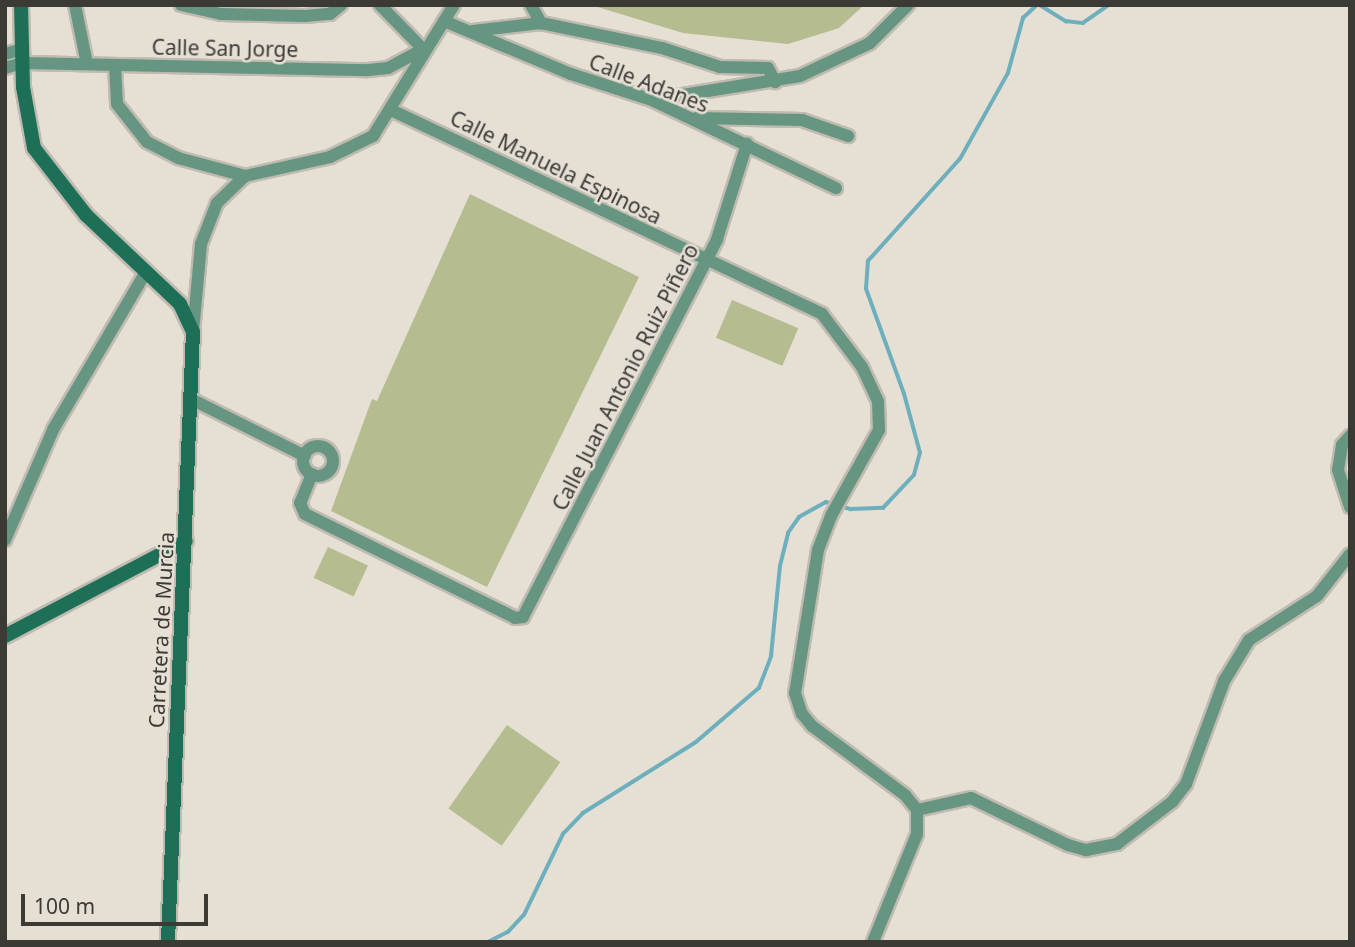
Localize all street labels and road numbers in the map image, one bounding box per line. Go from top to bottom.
street label: Calle San Jorge [151,34,299,62]
street label: Calle Adanes [586,49,712,117]
street label: Calle Manuela Espinosa [446,105,666,229]
street label: Calle Juan Antonio Ruiz Piñero [547,239,703,515]
street label: Carretera de Murcia [143,531,179,729]

